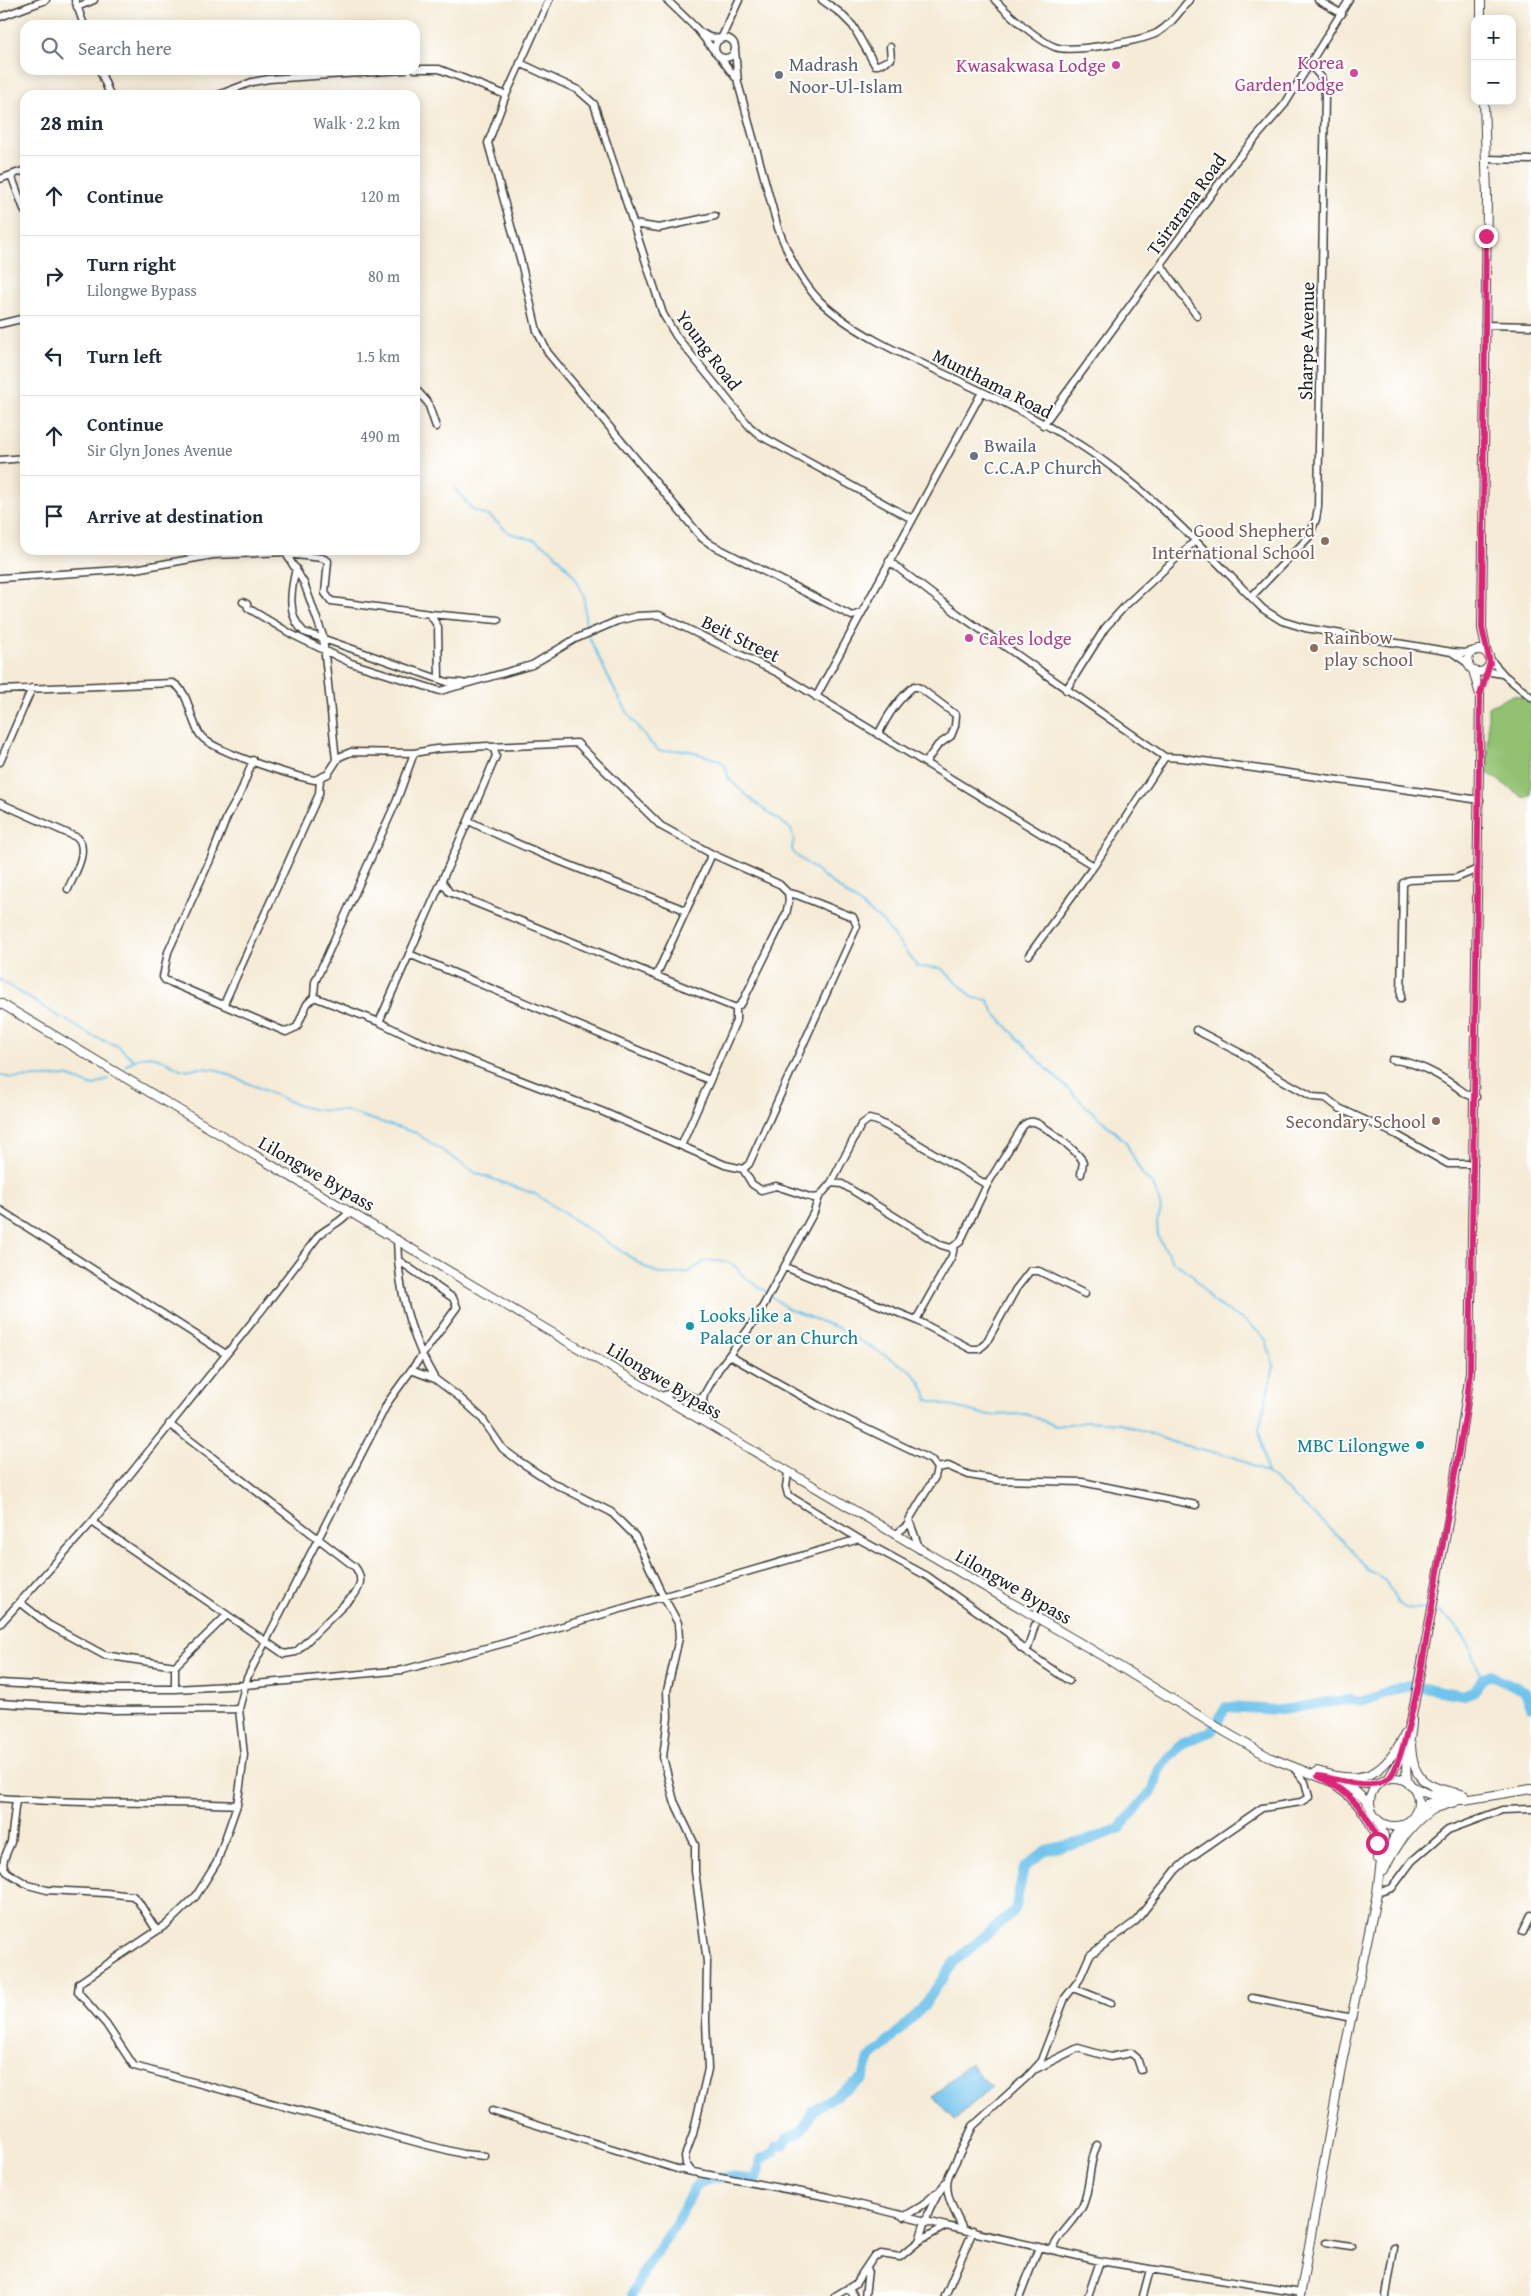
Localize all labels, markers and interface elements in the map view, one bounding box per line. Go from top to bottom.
map controls [1471,15,1516,105]
button: + [1471,15,1516,60]
search box [20,20,420,75]
icon: search [38,34,66,62]
text: Search here [78,34,172,62]
place label: Korea Garden Lodge [1235,48,1344,98]
place label: Madrash Noor-Ul-Islam [789,50,903,100]
place label: Kwasakwasa Lodge [956,51,1106,79]
marker: Kwasakwasa Lodge [1110,59,1122,71]
button: − [1471,60,1516,105]
marker: Korea Garden Lodge [1348,67,1360,79]
marker: Madrash Noor-Ul-Islam [773,69,785,81]
text: 28 min [40,107,103,138]
text: Walk · 2.2 km [313,111,400,135]
street label: Tsirarana Road [1139,146,1233,261]
icon: ahead [40,182,68,210]
text: Continue [87,182,164,210]
text: 120 m [360,184,400,208]
route end [1475,225,1498,248]
text: Turn right [87,250,176,278]
icon: right [40,262,68,290]
text: 80 m [368,264,400,288]
text: Lilongwe Bypass [87,278,197,302]
street label: Sharpe Avenue [1291,281,1321,400]
street label: Young Road [669,304,749,397]
street label: Munthama Road [928,341,1059,426]
icon: left [40,342,68,370]
text: Turn left [87,342,162,370]
text: 1.5 km [356,344,400,368]
text: Continue [87,410,164,438]
icon: ahead [40,422,68,450]
text: 490 m [360,424,400,448]
place label: Bwaila C.C.A.P Church [984,431,1102,481]
text: Sir Glyn Jones Avenue [87,438,233,462]
marker: Bwaila C.C.A.P Church [968,450,980,462]
icon: arrive [40,502,68,530]
text: Arrive at destination [87,502,263,530]
place label: Good Shepherd International School [1152,516,1316,566]
marker: Good Shepherd International School [1319,535,1331,547]
street label: Beit Street [697,607,785,669]
place label: Rainbow play school [1324,623,1413,673]
place label: Cakes lodge [979,624,1072,652]
marker: Cakes lodge [963,632,975,644]
marker: Rainbow play school [1308,642,1320,654]
place label: Secondary School [1286,1107,1426,1135]
marker: Secondary School [1430,1115,1442,1127]
street label: Lilongwe Bypass [253,1128,381,1218]
place label: Looks like a Palace or an Church [700,1301,859,1351]
marker: Looks like a Palace or an Church [684,1320,696,1332]
street label: Lilongwe Bypass [602,1334,728,1426]
place label: MBC Lilongwe [1297,1431,1410,1459]
marker: MBC Lilongwe [1414,1439,1426,1451]
street label: Lilongwe Bypass [950,1541,1078,1631]
route start [1366,1832,1389,1855]

